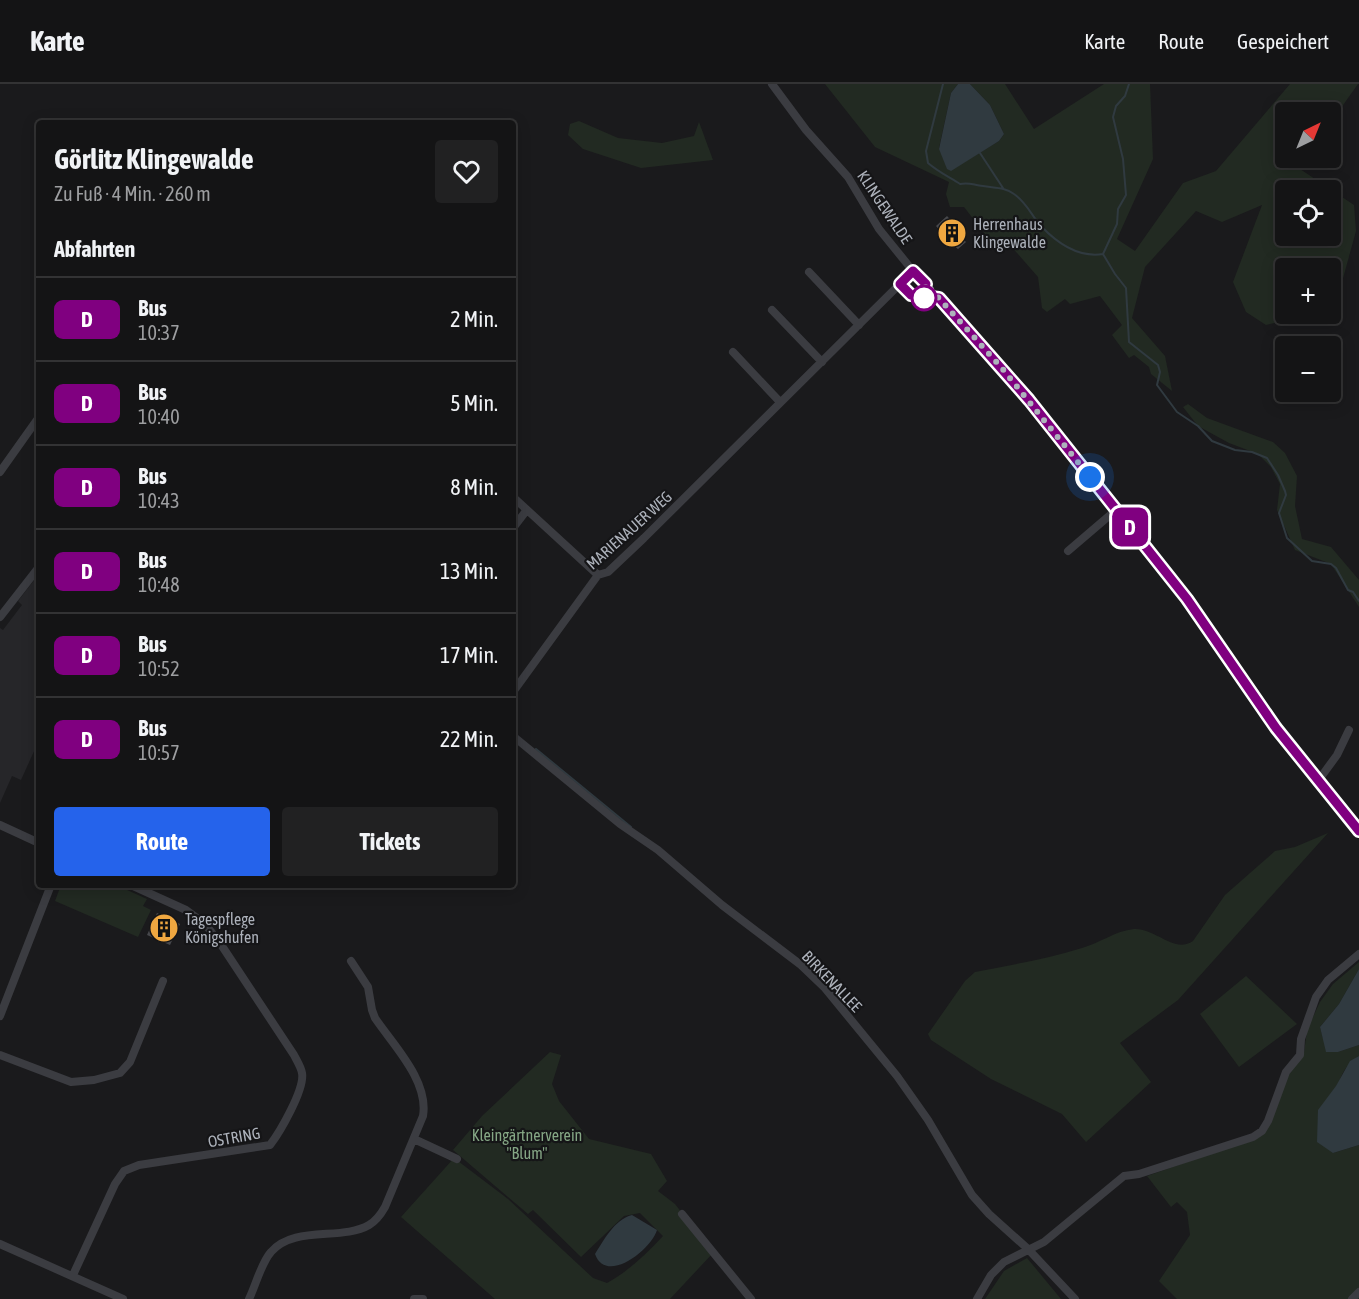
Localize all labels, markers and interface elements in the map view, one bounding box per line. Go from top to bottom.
text: Karte [30,25,85,57]
text: Karte [1084,29,1125,53]
text: Route [1158,29,1204,53]
text: Gespeichert [1237,29,1329,53]
north arrow [1275,102,1341,168]
map controls [1275,102,1341,402]
button: heart [435,140,498,203]
text: Görlitz Klingewalde [54,143,254,175]
street label: KLINGEWALDE [854,167,916,247]
button: locate [1275,180,1341,246]
text: Zu Fuß · 4 Min. · 260 m [54,182,211,205]
place label: Herrenhaus Klingewalde [973,215,1046,252]
building icon: Herrenhaus Klingewalde [936,217,968,249]
text: Abfahrten [54,236,135,262]
button: + [1275,258,1341,324]
unlabelled marker [911,285,937,311]
text: Bus [138,295,167,321]
text: 2 Min. [450,306,498,332]
text: D [81,307,93,331]
text: 10:37 [138,321,180,344]
button: − [1275,336,1341,402]
text: Bus [138,379,167,405]
text: 5 Min. [450,390,498,416]
text: D [81,391,93,415]
text: 10:40 [138,405,180,428]
your location [1075,462,1105,492]
text: Bus [138,463,167,489]
text: 8 Min. [450,474,498,500]
text: D [81,475,93,499]
street label: MARIENAUER WEG [583,487,675,573]
text: 10:43 [138,489,180,512]
line badge: D [1110,508,1150,546]
text: D [1124,515,1136,539]
text: Bus [138,547,167,573]
text: 13 Min. [440,558,498,584]
text: D [81,559,93,583]
text: 10:48 [138,573,180,596]
text: Bus [138,631,167,657]
text: 17 Min. [440,642,498,668]
text: D [81,643,93,667]
text: 10:52 [138,657,180,680]
text: Bus [138,715,167,741]
text: 22 Min. [440,726,498,752]
text: D [81,727,93,751]
text: 10:57 [138,741,180,764]
button: Route [54,807,270,876]
button: Tickets [282,807,498,876]
place label: Tagespflege Königshufen [185,910,259,947]
building icon: Tagespflege Königshufen [148,912,180,944]
street label: BIRKENALLEE [799,947,866,1015]
street label: OSTRING [206,1124,262,1150]
park label: Kleingärtnerverein "Blum" [472,1126,582,1162]

